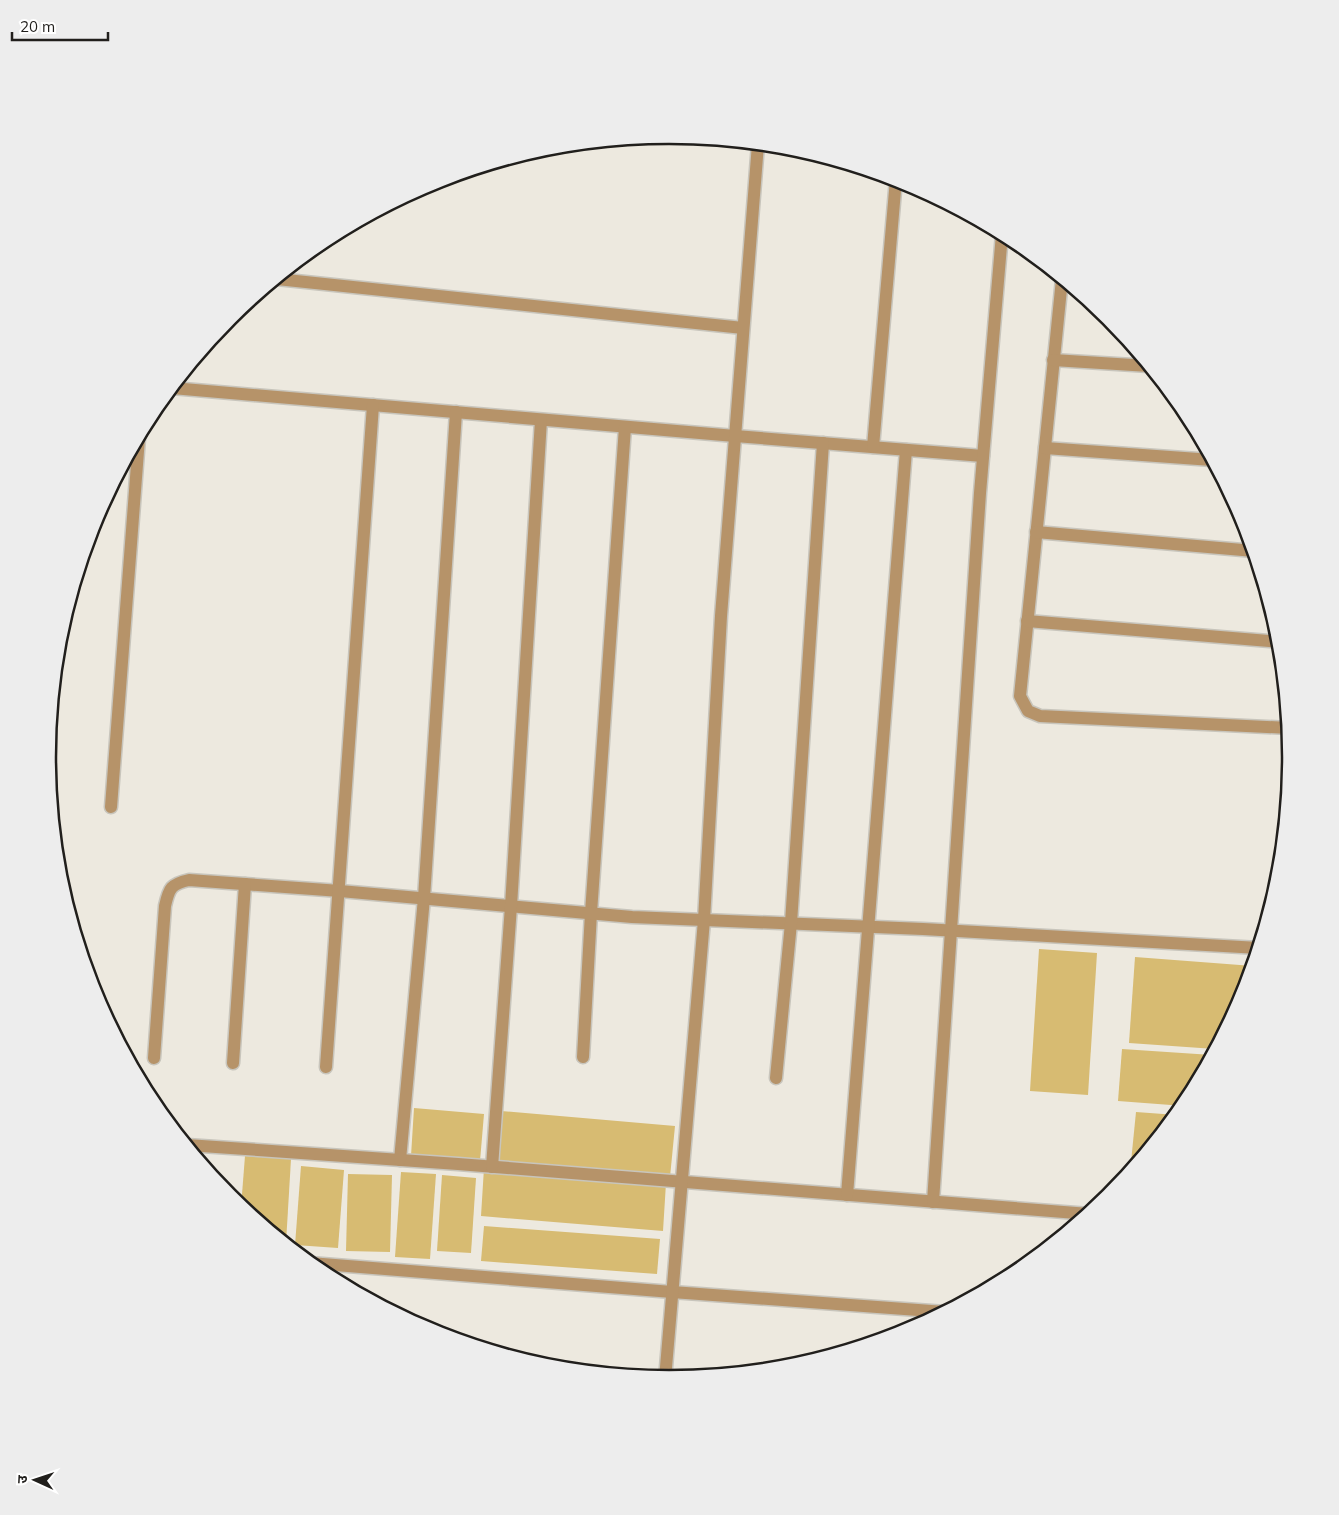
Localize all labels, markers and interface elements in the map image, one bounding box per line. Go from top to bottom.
scale bar [12,10,109,42]
text: 20 m [20,17,55,36]
north arrow [10,1455,60,1505]
text: उ [13,1474,31,1484]

